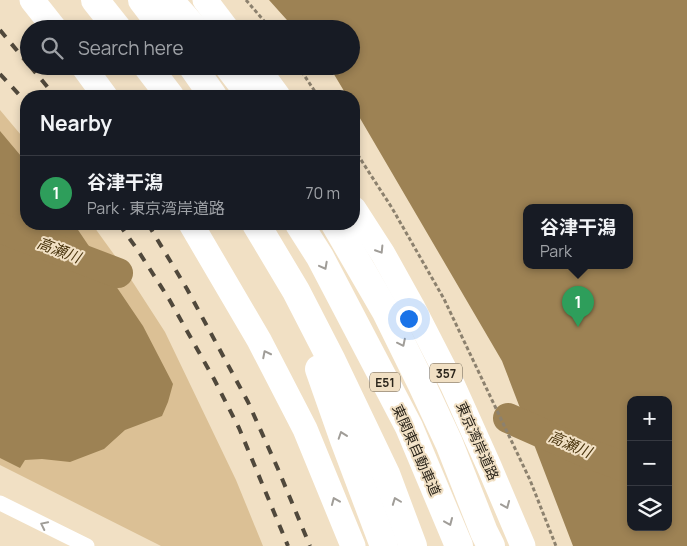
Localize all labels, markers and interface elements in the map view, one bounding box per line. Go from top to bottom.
search box [20,20,360,75]
icon: search [38,34,66,62]
text: Search here [78,35,184,61]
text: Nearby [40,109,112,137]
text: 谷津干潟 [87,169,163,195]
text: 1 [52,182,60,204]
text: 70 m [305,182,340,204]
text: Park · 東京湾岸道路 [87,197,225,219]
popup [523,204,633,269]
text: 谷津干潟 [540,214,616,240]
water label: 高瀬川 [34,232,86,269]
text: Park [540,240,572,262]
one-way arrow [374,244,383,253]
one-way arrow [318,260,328,269]
pin: 1 [562,286,594,327]
your location [396,306,422,332]
one-way arrow [395,338,406,347]
one-way arrow [262,350,272,359]
road number: 357 [430,363,462,382]
road number: E51 [370,372,400,392]
map controls [627,396,672,531]
button: + [627,396,672,441]
street label: 東京湾岸道路 [452,399,504,483]
street label: 東関東自動車道 [388,401,446,499]
water label: 高瀬川 [545,426,597,463]
one-way arrow [338,431,348,440]
button: − [627,441,672,486]
button: layers [627,486,672,531]
one-way arrow [330,497,341,506]
one-way arrow [392,497,402,505]
one-way arrow [499,500,510,509]
one-way arrow [442,517,453,526]
one-way arrow [40,520,49,531]

